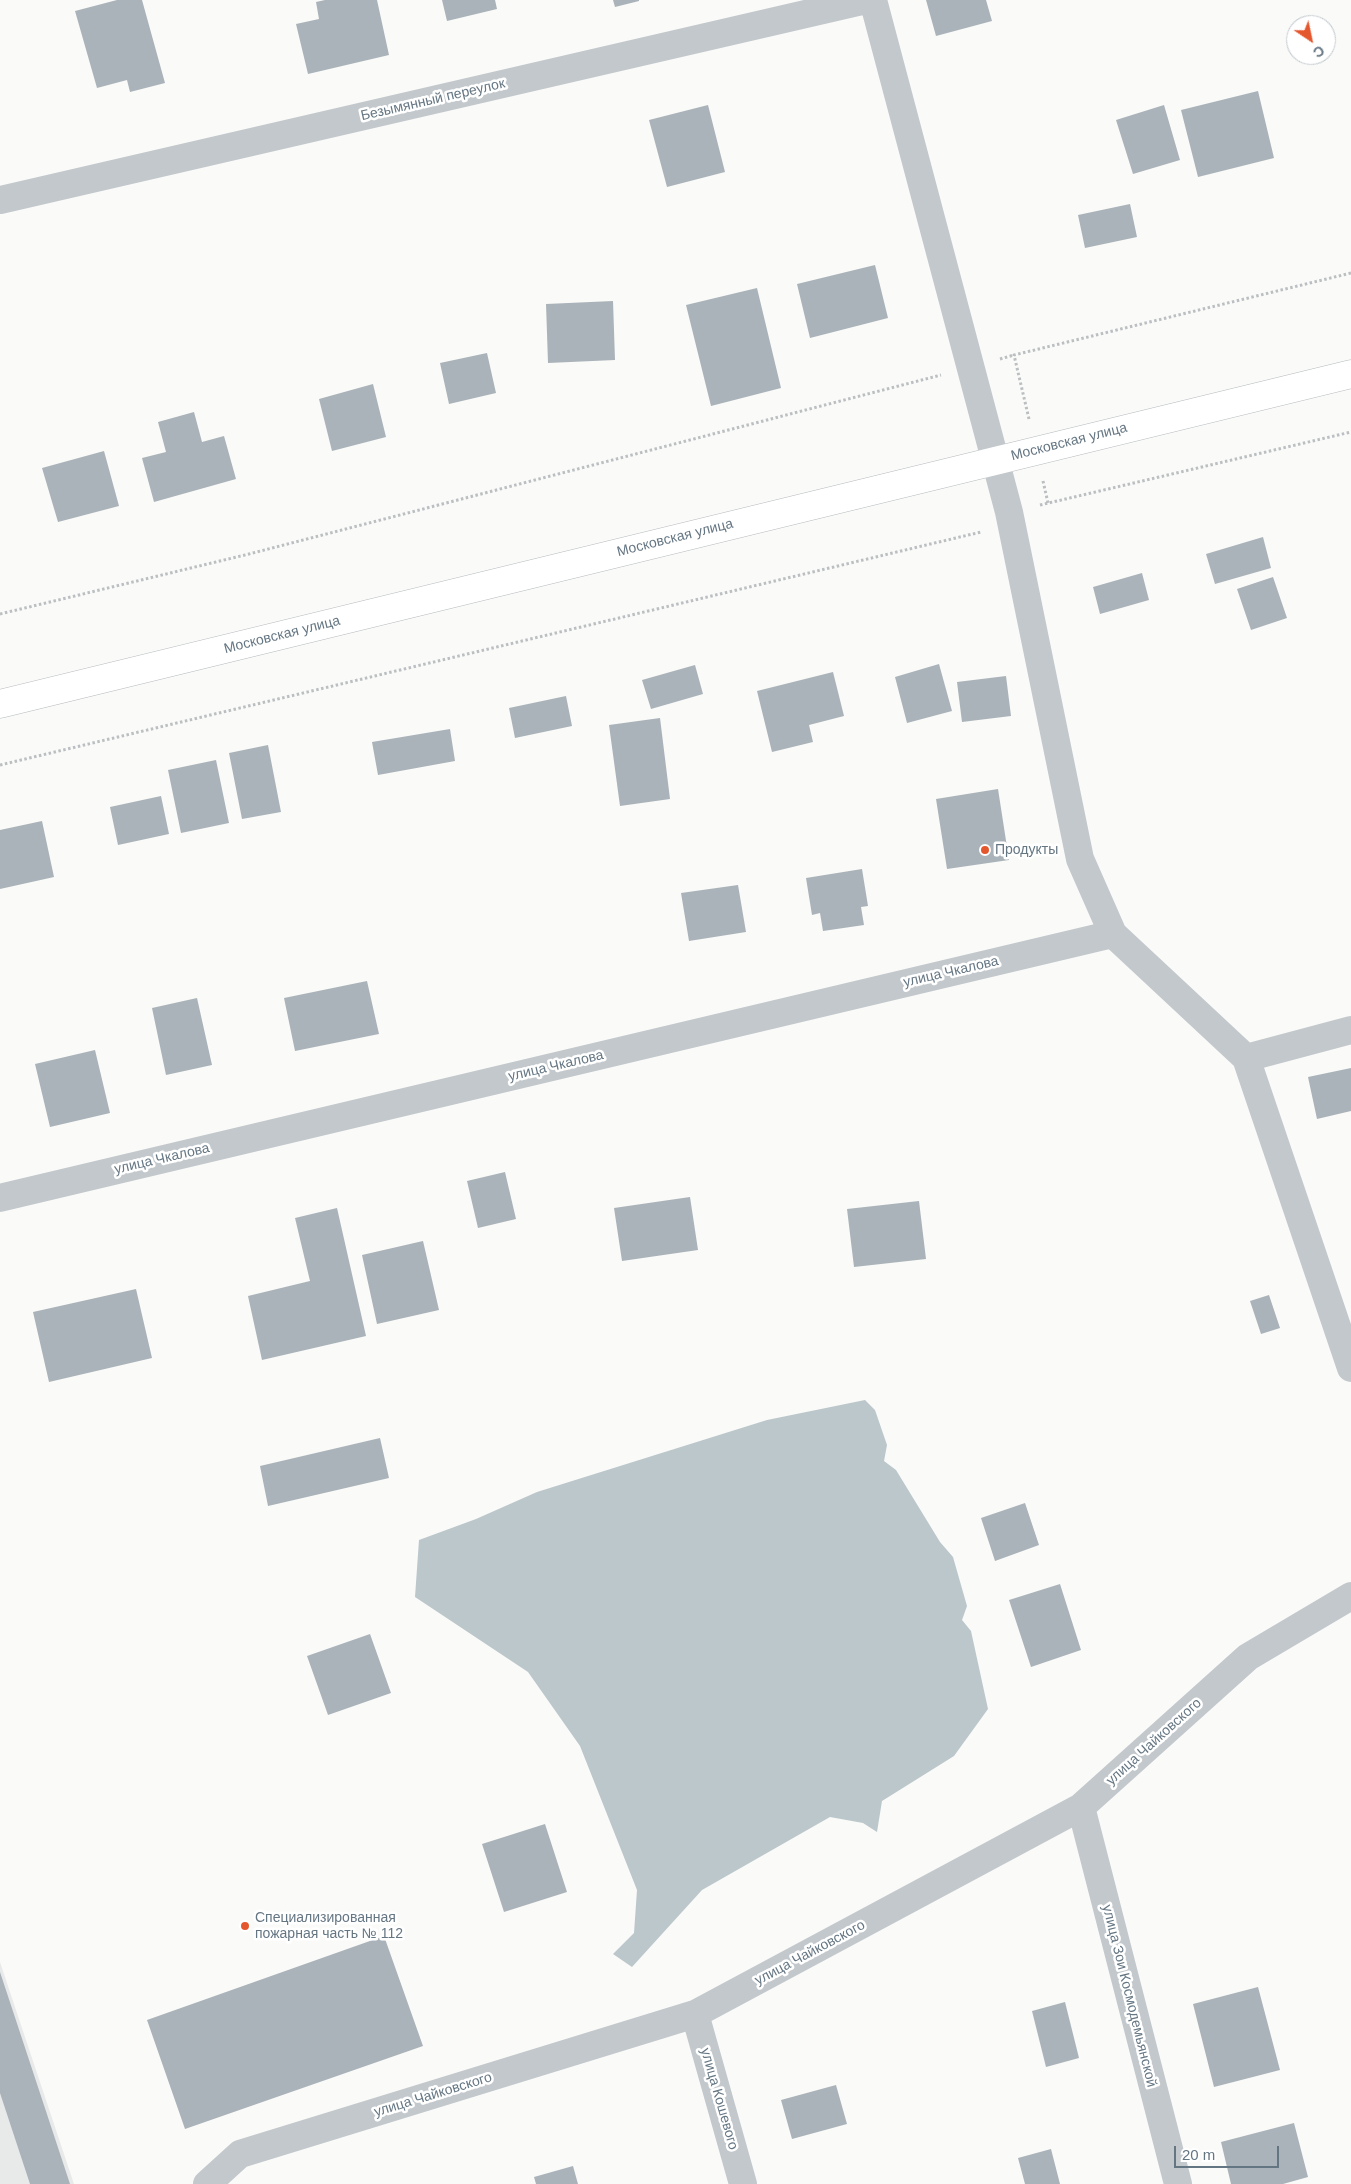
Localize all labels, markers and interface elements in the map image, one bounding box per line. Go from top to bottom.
north arrow [1286,15,1336,65]
text: С [1310,42,1327,61]
street label: Безымянный переулок [359,75,507,125]
street label: Московская улица [1009,419,1129,465]
street label: Московская улица [615,515,735,561]
street label: Московская улица [222,612,342,658]
place label: Продукты [995,842,1058,858]
marker: Продукты [979,844,991,856]
street label: улица Чкалова [902,953,1000,991]
street label: улица Чкалова [507,1047,605,1085]
street label: улица Чкалова [113,1140,211,1178]
street label: улица Чайковского [1103,1695,1205,1789]
street label: улица Зои Космодемьянской [1098,1903,1160,2089]
place label: Специализированная пожарная часть № 112 [255,1910,403,1942]
street label: улица Чайковского [752,1917,868,1989]
marker: Специализированная пожарная часть № 112 [239,1920,251,1932]
street label: улица Кошевого [696,2046,742,2152]
street label: улица Чайковского [372,2069,494,2121]
scale bar [1176,2136,1281,2168]
text: 20 m [1182,2146,1215,2163]

